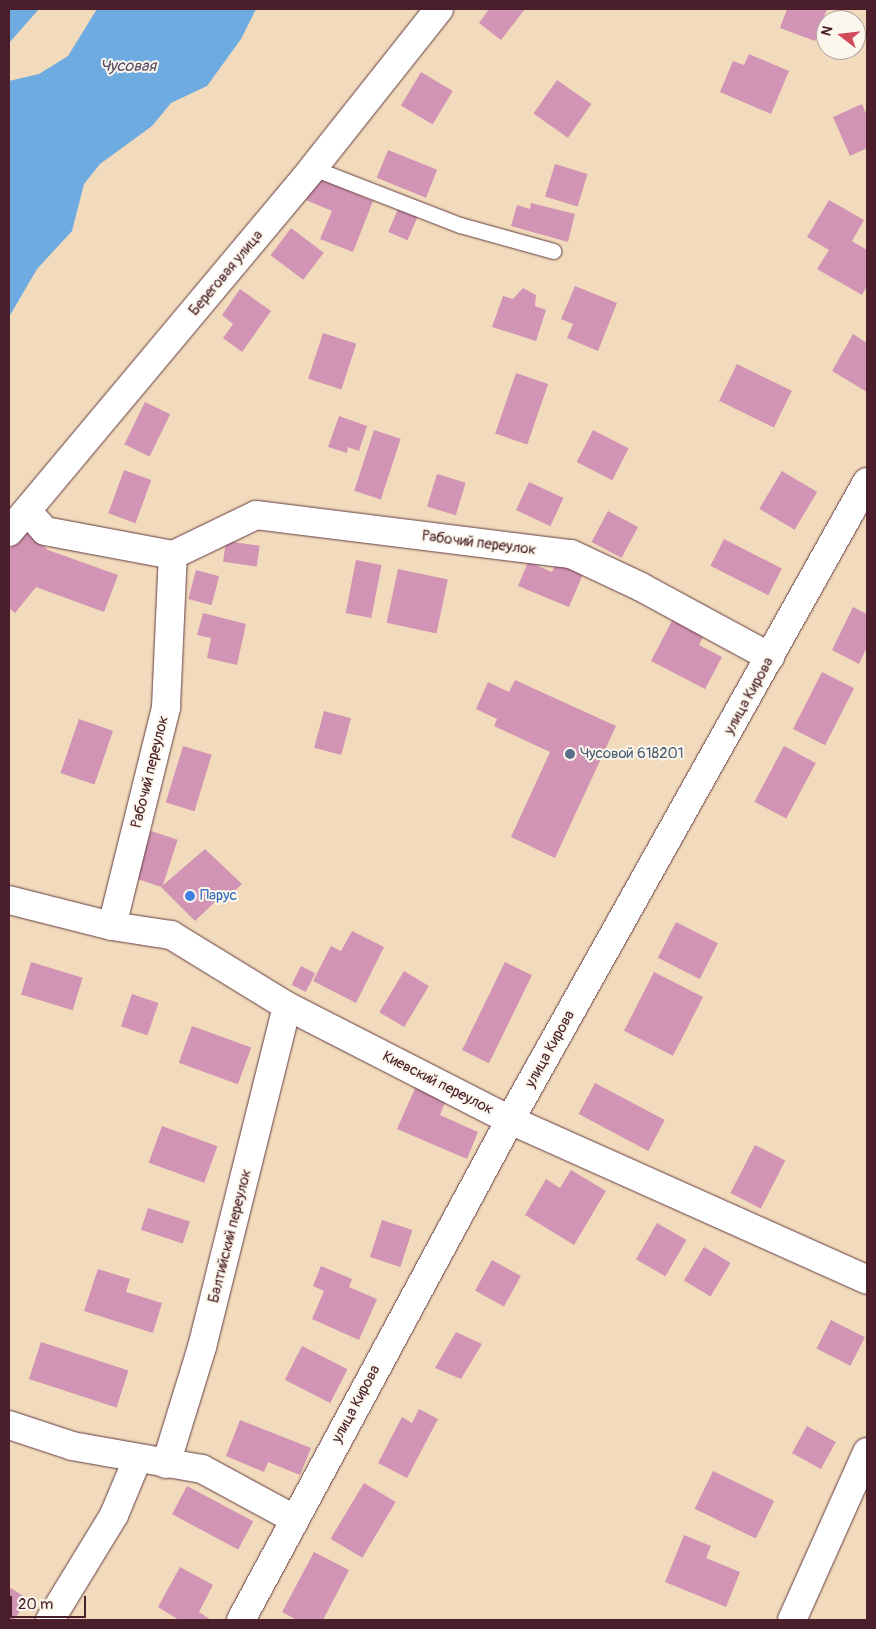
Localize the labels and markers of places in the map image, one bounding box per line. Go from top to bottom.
place label: Чусовой 618201 [580,745,684,763]
marker: Чусовой 618201 [564,748,576,760]
place label: Парус [200,887,237,905]
marker: Парус [184,890,196,902]

